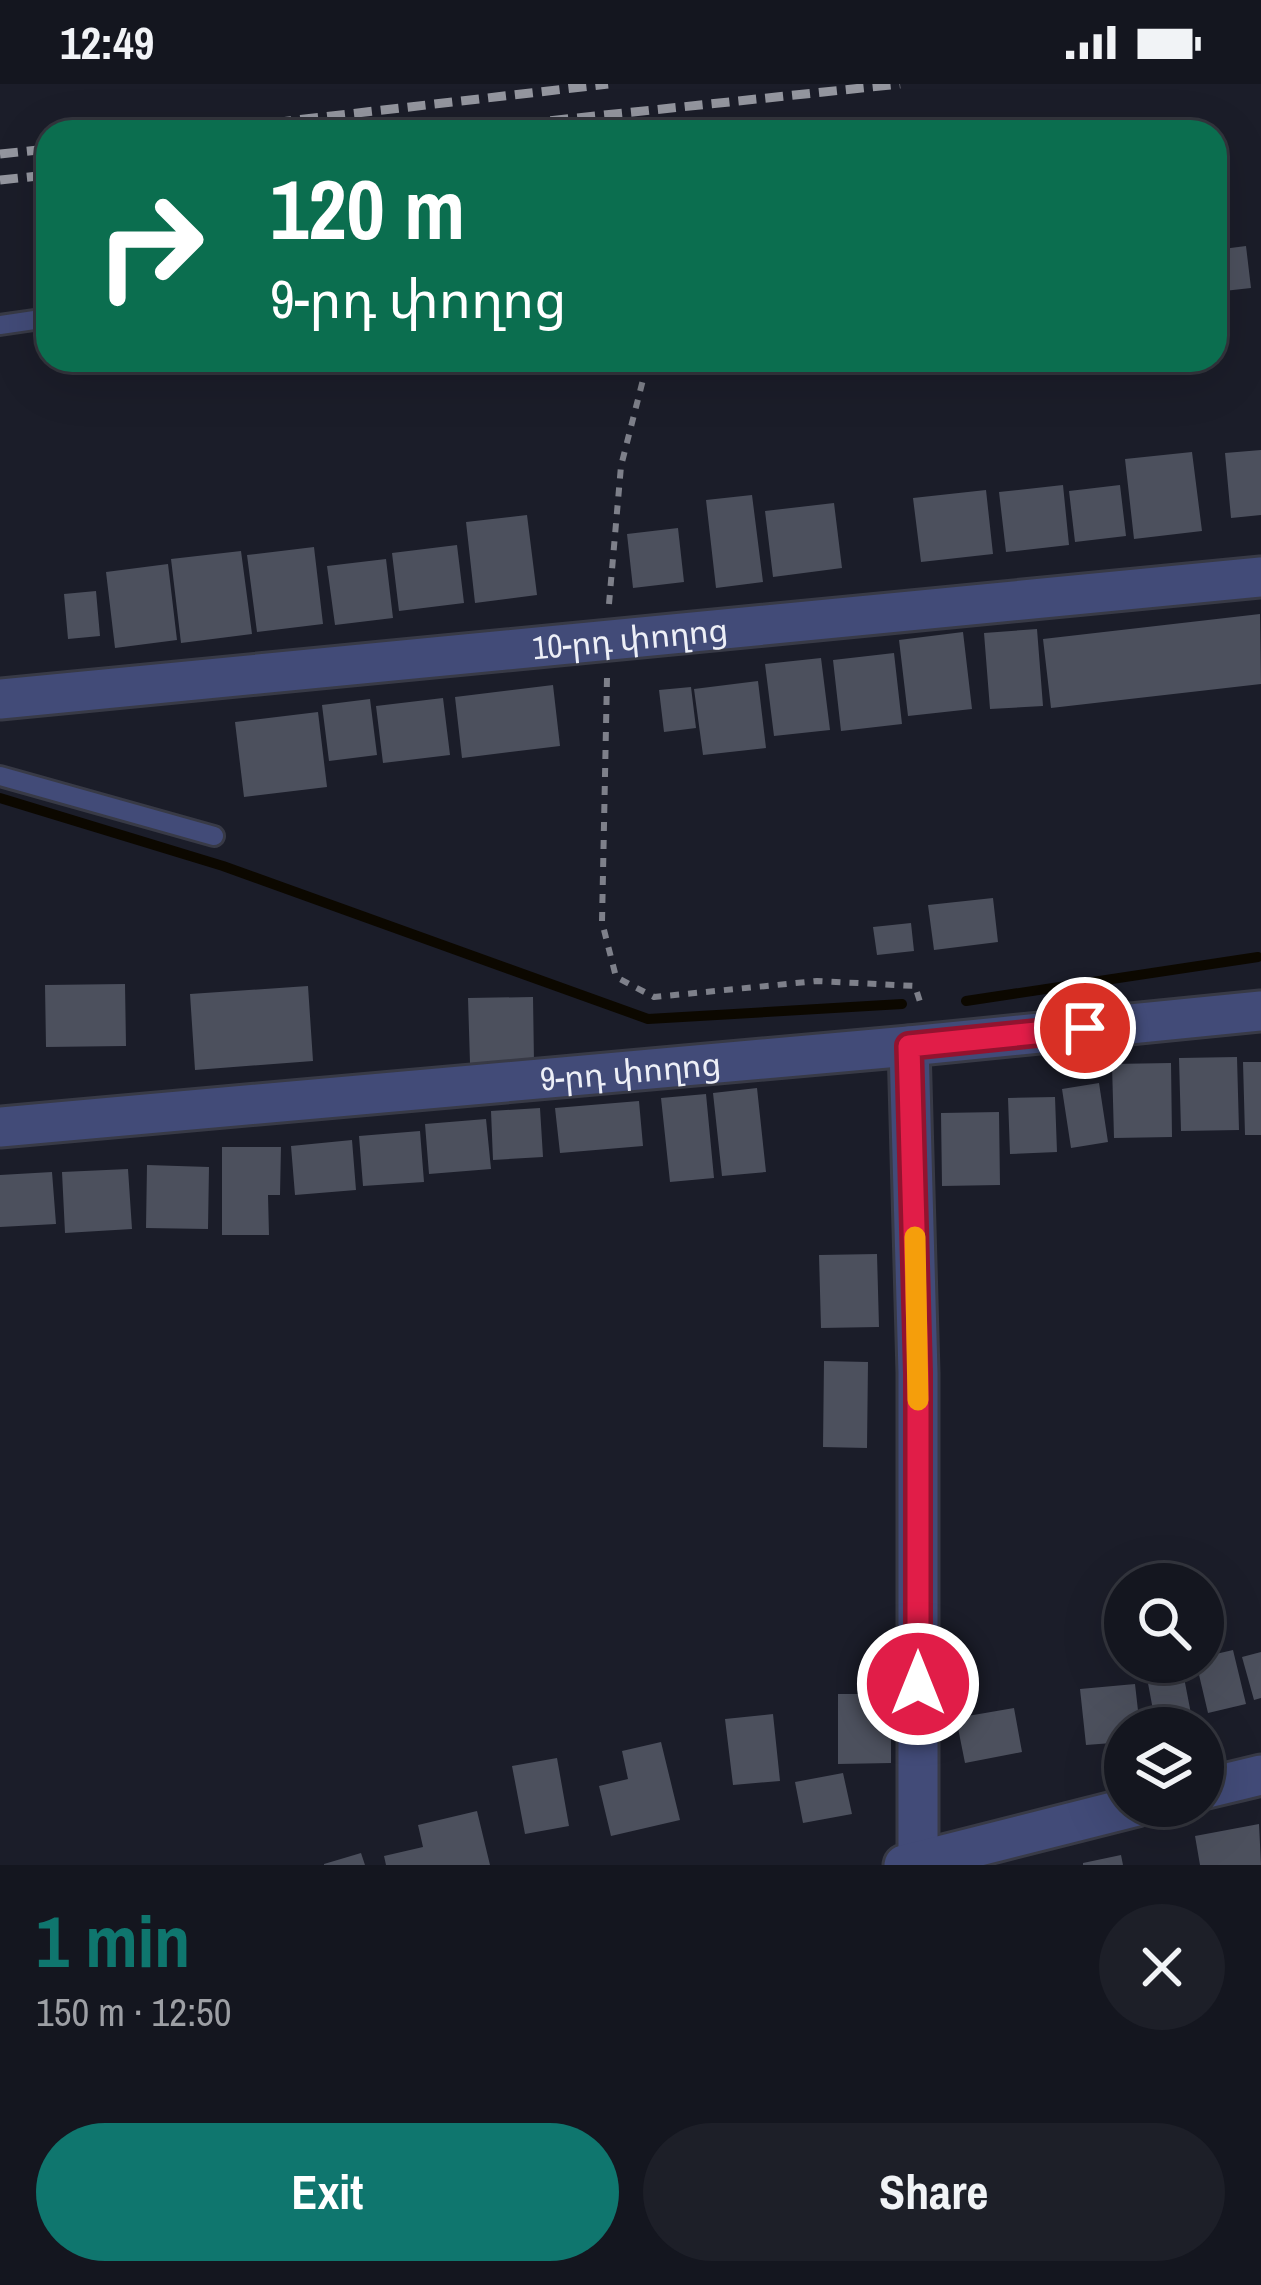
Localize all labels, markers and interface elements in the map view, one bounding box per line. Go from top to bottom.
text: 12:49 [60,12,154,73]
text: 120 m [270,152,465,265]
icon: right [72,168,228,324]
text: 9-րդ փողոց [270,262,567,335]
street label: 10-րդ փողոց [530,607,730,669]
pin [1034,977,1136,1079]
icon: arrive [1052,995,1118,1061]
street label: 9-րդ փողոց [538,1041,723,1101]
map controls [1104,1563,1224,1827]
button: search [1104,1563,1224,1683]
position arrow [855,1621,981,1747]
button: layers [1104,1707,1224,1827]
text: 1 min [36,1892,190,1989]
button: close [1099,1904,1225,2030]
text: 150 m · 12:50 [36,1986,232,2038]
button: Exit [36,2123,619,2261]
button: Share [643,2123,1225,2261]

